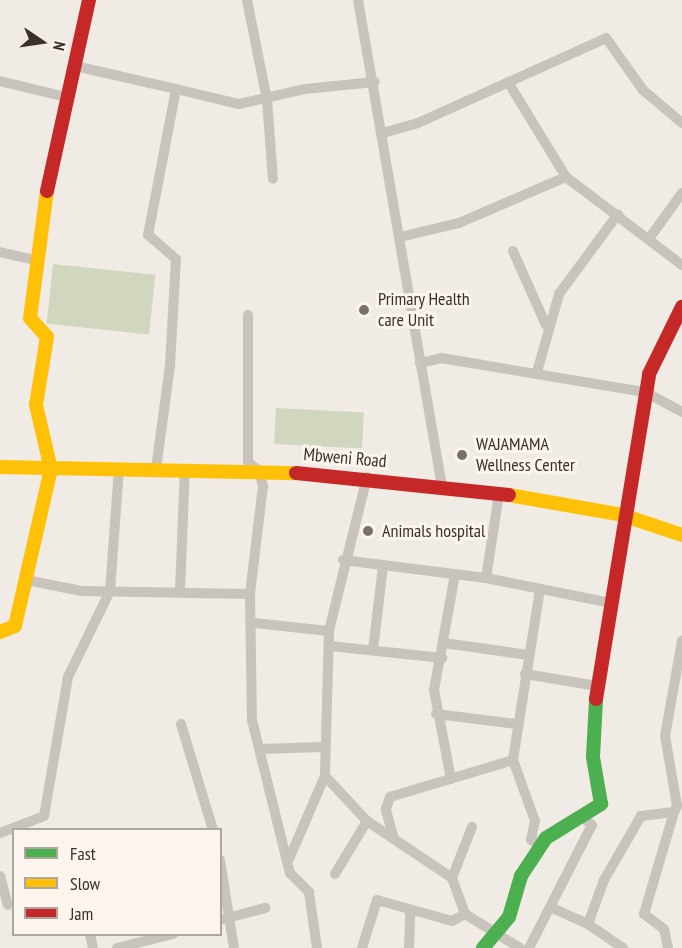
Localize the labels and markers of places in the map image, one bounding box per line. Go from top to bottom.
place label: Primary Health care Unit [378,289,470,332]
marker: Primary Health care Unit [355,301,373,319]
place label: WAJAMAMA Wellness Center [476,434,575,476]
marker: WAJAMAMA Wellness Center [453,446,471,464]
place label: Animals hospital [382,520,485,542]
marker: Animals hospital [359,522,377,540]

